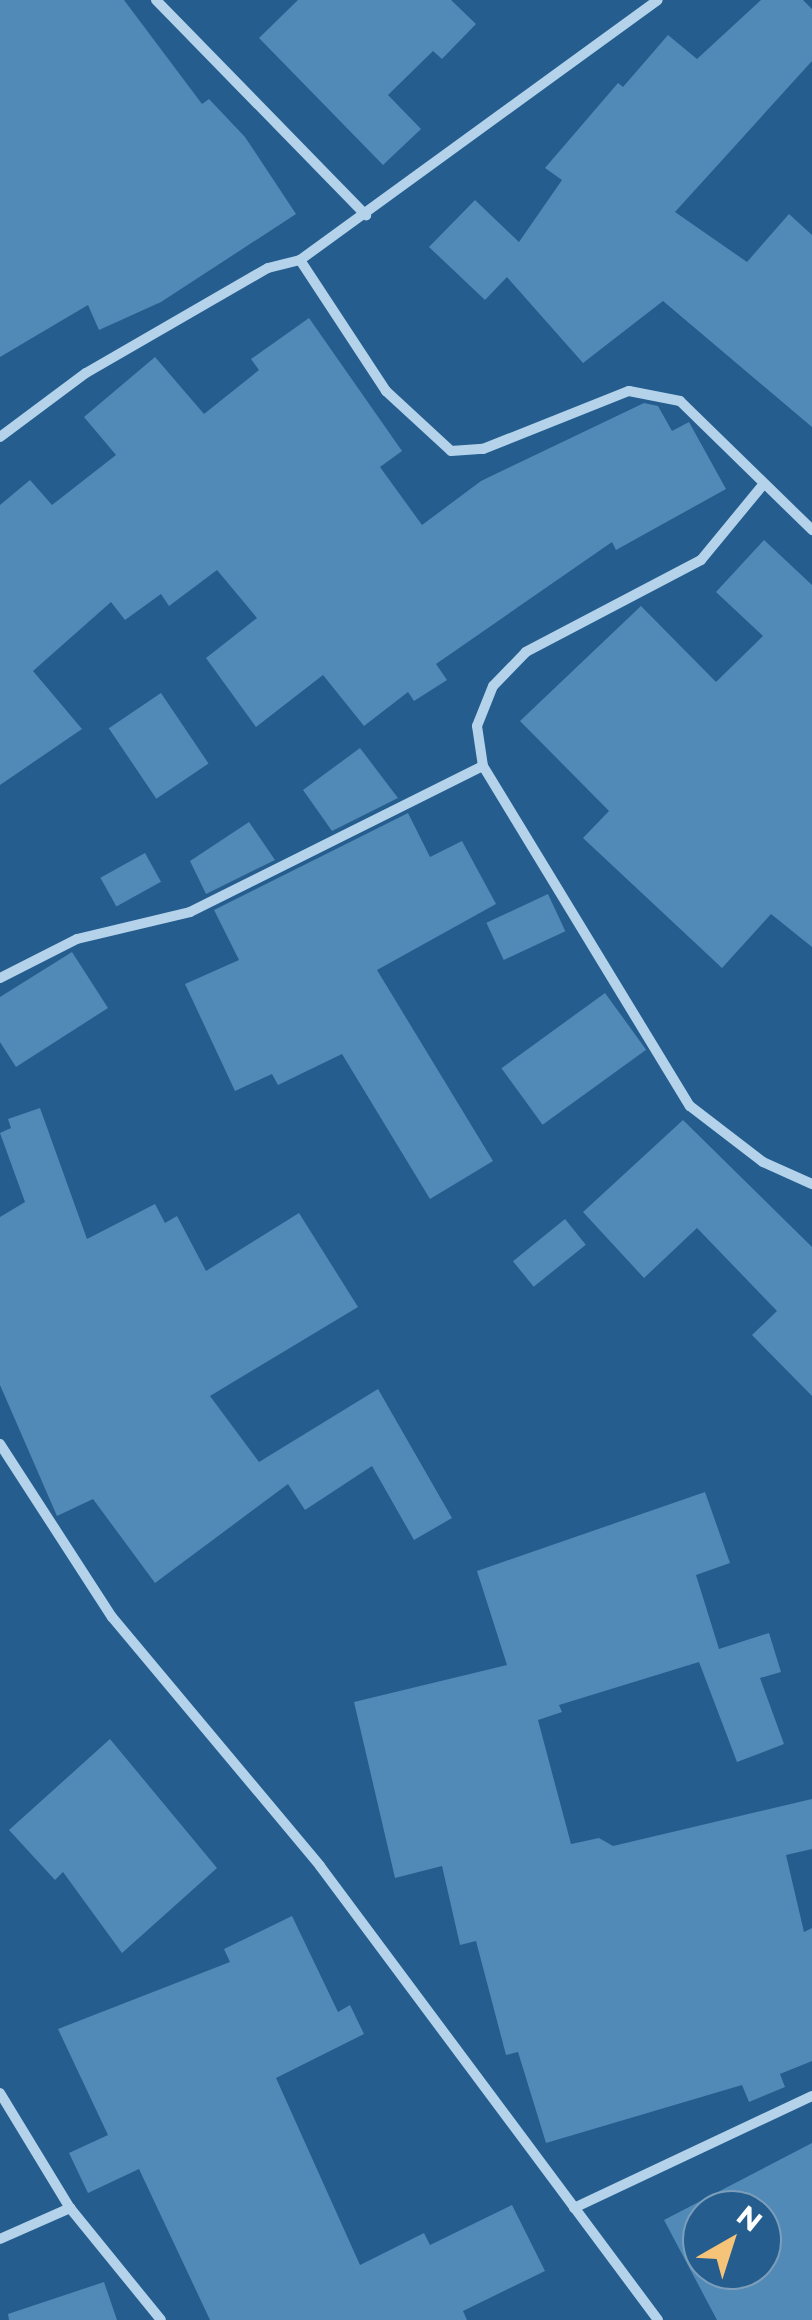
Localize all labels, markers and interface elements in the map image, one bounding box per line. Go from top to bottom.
north arrow [682,2190,782,2290]
text: N [730,2198,769,2239]

